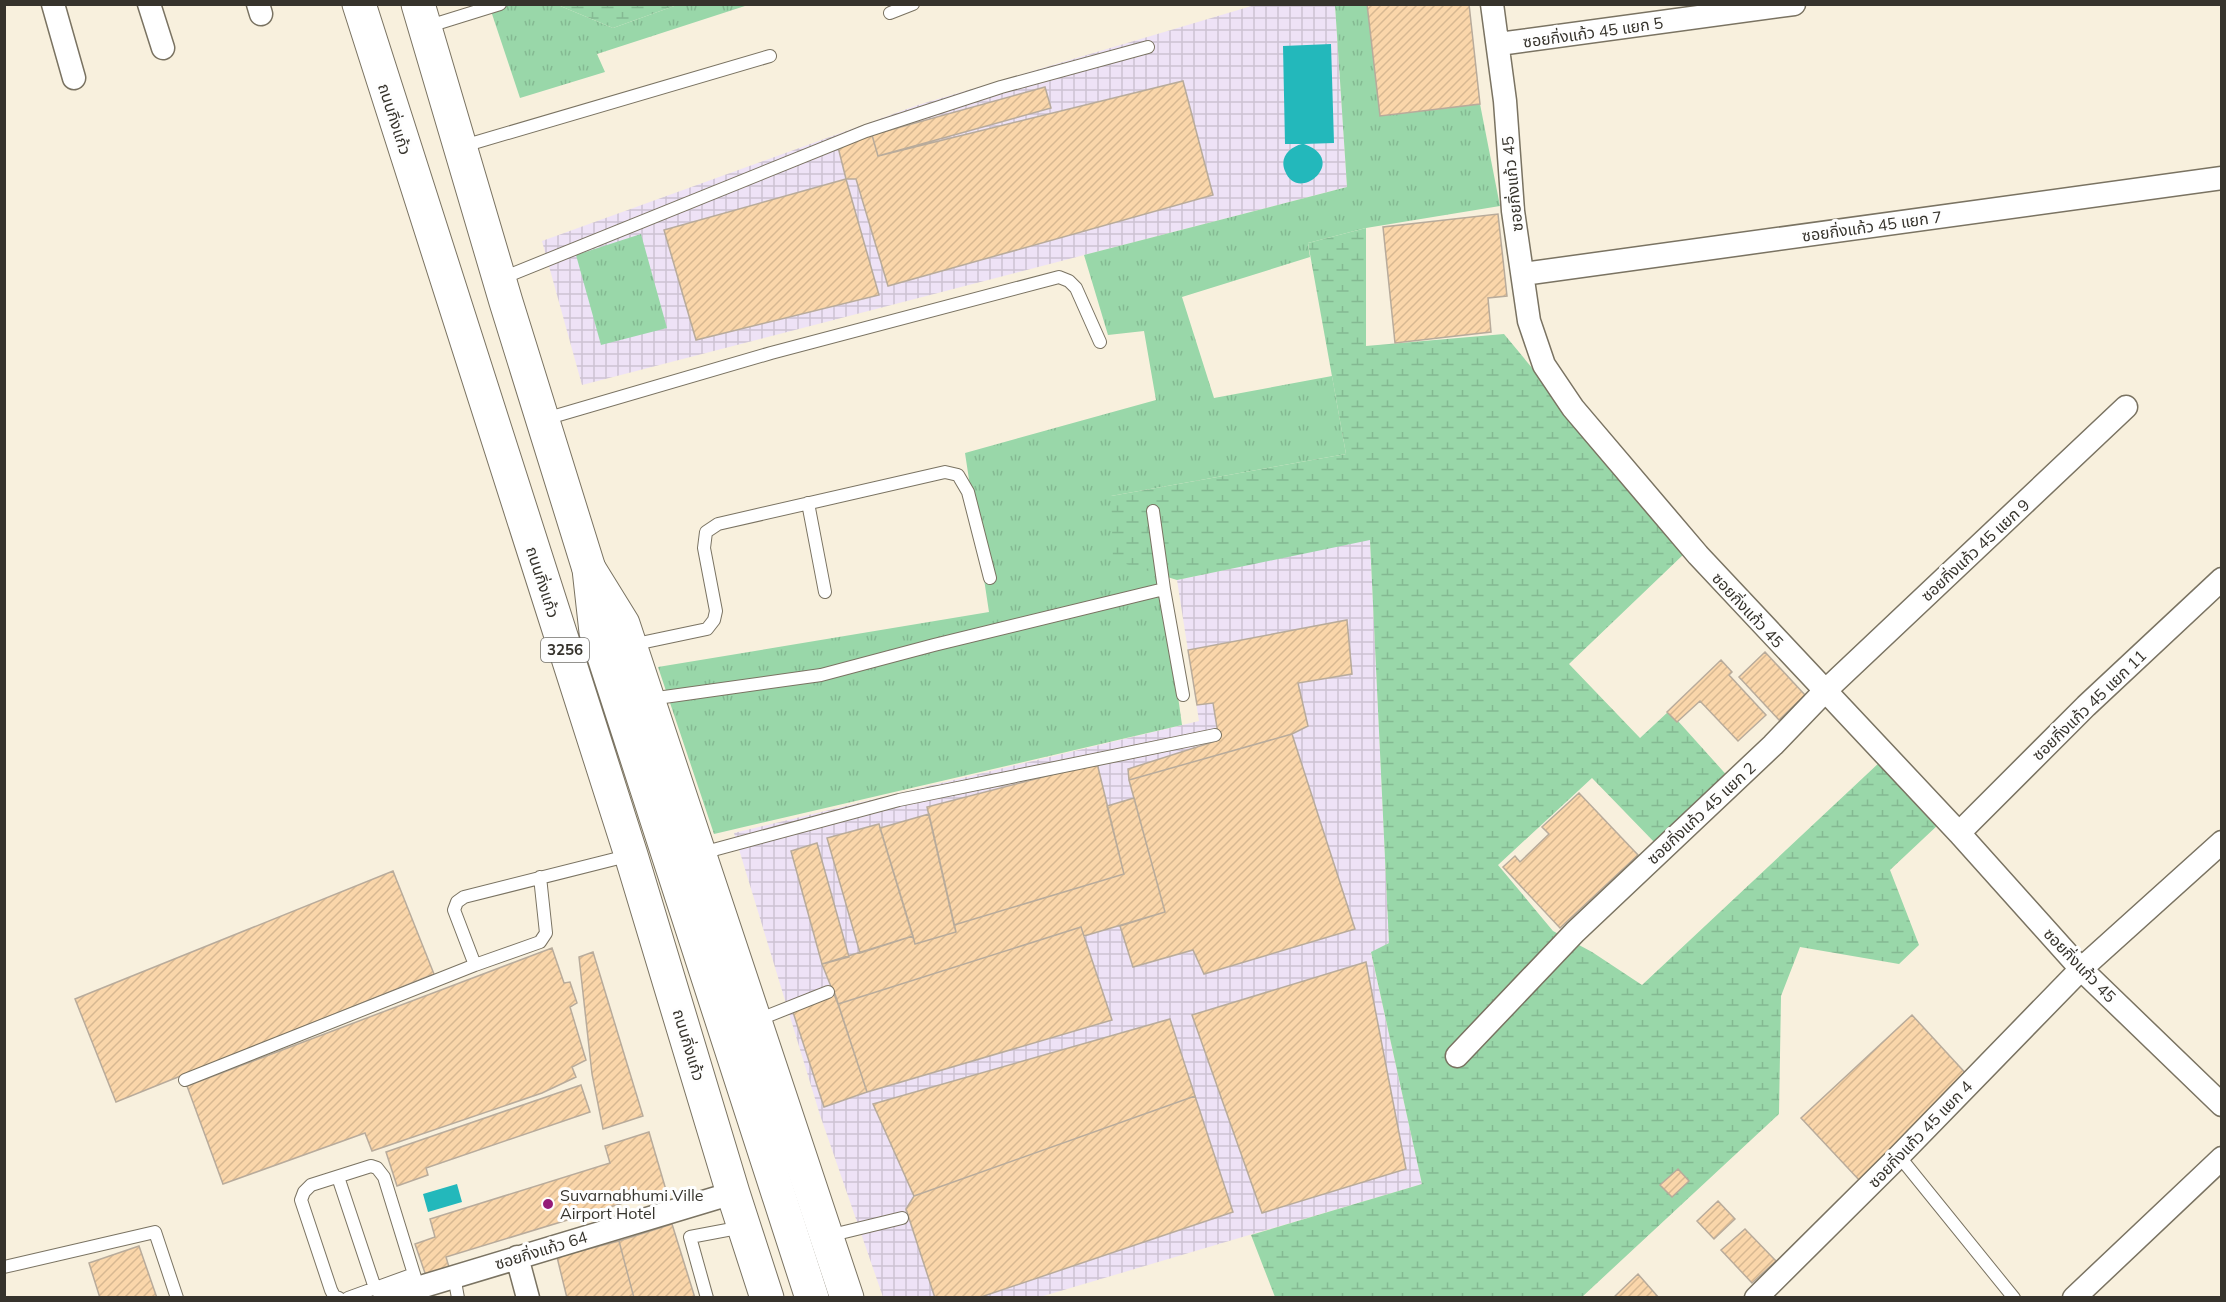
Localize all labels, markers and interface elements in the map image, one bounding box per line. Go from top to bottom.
street label: ซอยกิ่งแก้ว 45 แยก 5 [1522,12,1664,52]
street label: ถนนกิ่งแก้ว [374,81,416,157]
street label: ซอยกิ่งแก้ว 45 [1497,135,1527,233]
street label: ซอยกิ่งแก้ว 45 แยก 7 [1801,206,1943,246]
street label: ซอยกิ่งแก้ว 45 แยก 9 [1916,494,2034,606]
street label: ถนนกิ่งแก้ว [522,544,564,620]
street label: ซอยกิ่งแก้ว 45 [1708,568,1788,652]
road number: 3256 [541,638,589,662]
street label: ซอยกิ่งแก้ว 45 แยก 11 [2028,645,2150,765]
street label: ซอยกิ่งแก้ว 45 แยก 2 [1642,757,1760,869]
street label: ซอยกิ่งแก้ว 45 [2040,924,2120,1006]
street label: ถนนกิ่งแก้ว [669,1007,709,1083]
street label: ซอยกิ่งแก้ว 45 แยก 4 [1864,1076,1977,1192]
place label: Suvarnabhumi Ville Airport Hotel [560,1185,703,1223]
marker: Suvarnabhumi Ville Airport Hotel [541,1197,555,1211]
street label: ซอยกิ่งแก้ว 64 [492,1226,590,1274]

